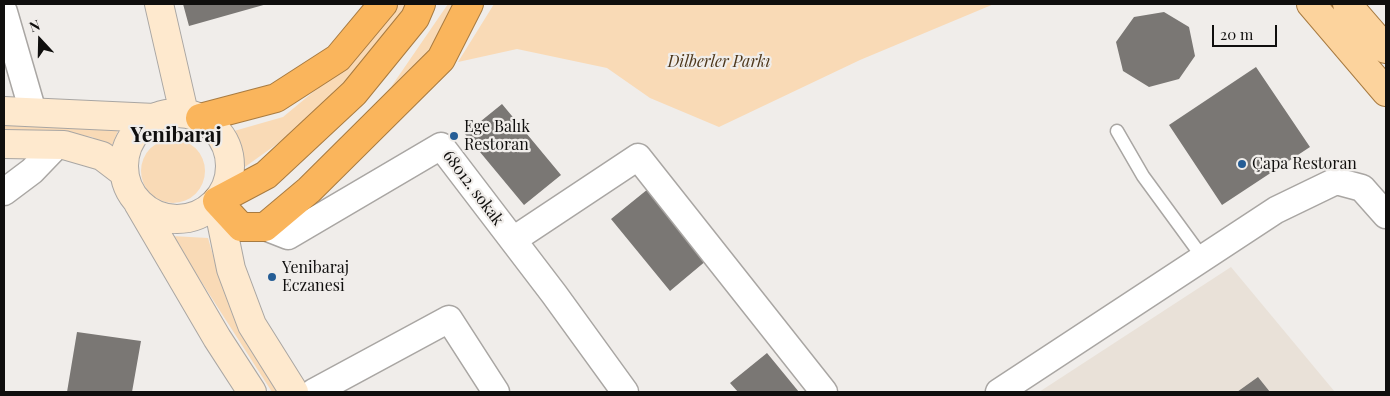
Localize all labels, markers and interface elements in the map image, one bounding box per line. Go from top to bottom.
north arrow [15,15,65,65]
text: N [26,15,43,36]
scale bar [1215,15,1280,47]
text: 20 m [1220,24,1253,44]
park label: Dilberler Parkı [668,52,770,72]
place label: Ege Balık Restoran [464,117,530,155]
district label: Yenibaraj [130,122,222,148]
marker: Ege Balık Restoran [448,130,460,142]
street label: 68012. sokak [439,147,507,229]
place label: Çapa Restoran [1252,154,1357,174]
marker: Çapa Restoran [1236,158,1248,170]
place label: Yenibaraj Eczanesi [282,258,349,296]
marker: Yenibaraj Eczanesi [266,271,278,283]

